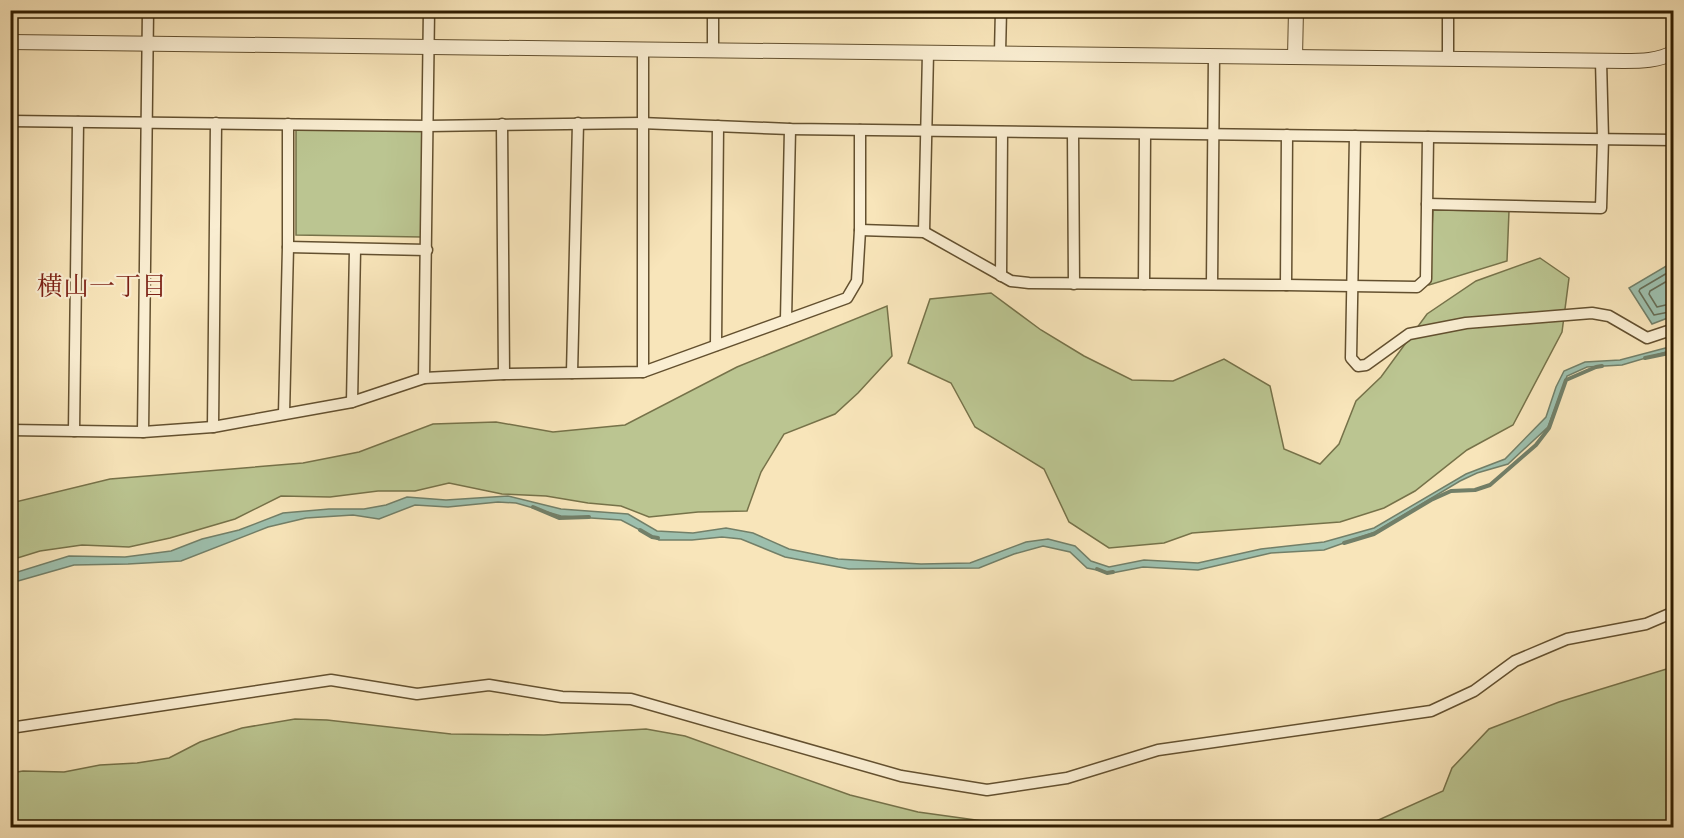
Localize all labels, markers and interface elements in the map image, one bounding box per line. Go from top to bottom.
district label: 横山一丁目 [37,270,167,306]

